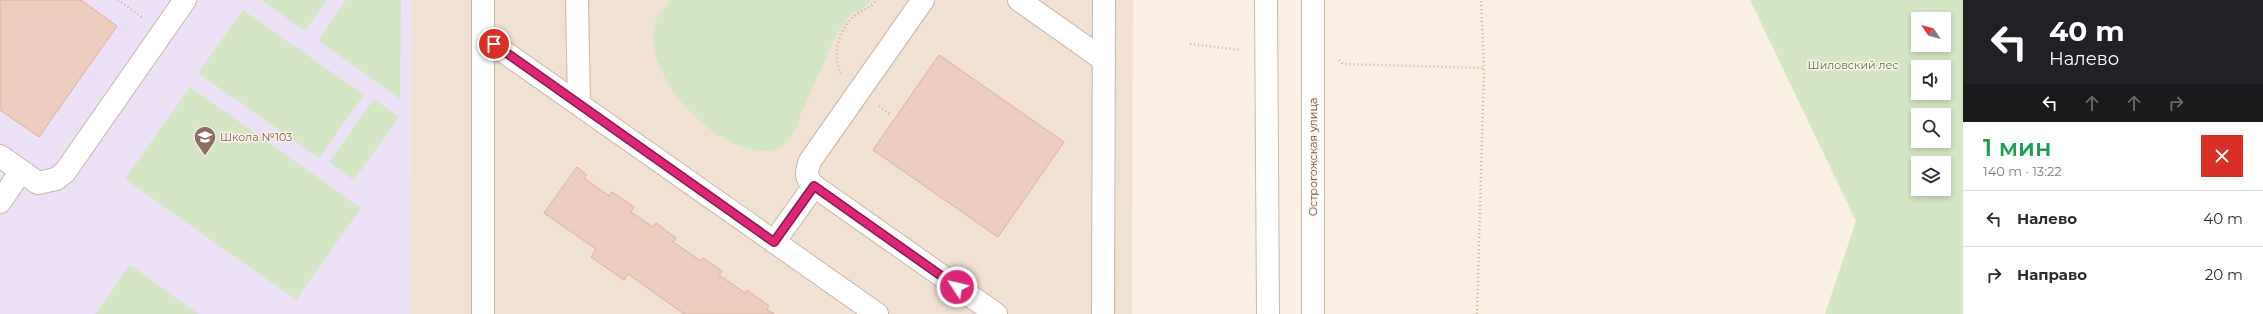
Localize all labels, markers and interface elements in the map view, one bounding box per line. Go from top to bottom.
north arrow [1911,12,1951,52]
map controls [1911,12,1951,196]
text: 40 m [2049,14,2125,48]
icon: left [1983,16,2035,68]
pin [477,27,511,61]
icon: arrive [483,33,505,55]
text: Налево [2049,48,2119,70]
park label: Шиловский лес [1808,58,1898,72]
button: sound [1911,60,1951,100]
icon: left [2039,92,2061,114]
icon: ahead [2081,92,2103,114]
icon: ahead [2123,92,2145,114]
icon: right [2165,92,2187,114]
street label: Острогожская улица [1306,98,1320,216]
button: search [1911,108,1951,148]
school or university icon: Школа №103 [192,124,218,157]
place label: Школа №103 [220,130,292,144]
text: 1 мин [1983,133,2051,162]
button: close [2201,135,2243,177]
button: layers [1911,156,1951,196]
text: 140 m · 13:22 [1983,163,2062,179]
icon: left [1983,208,2005,230]
text: Налево [2017,209,2077,228]
text: 40 m [2203,209,2243,228]
icon: right [1983,264,2005,286]
text: Направо [2017,265,2087,284]
text: 20 m [2205,265,2243,284]
position arrow [936,266,978,308]

